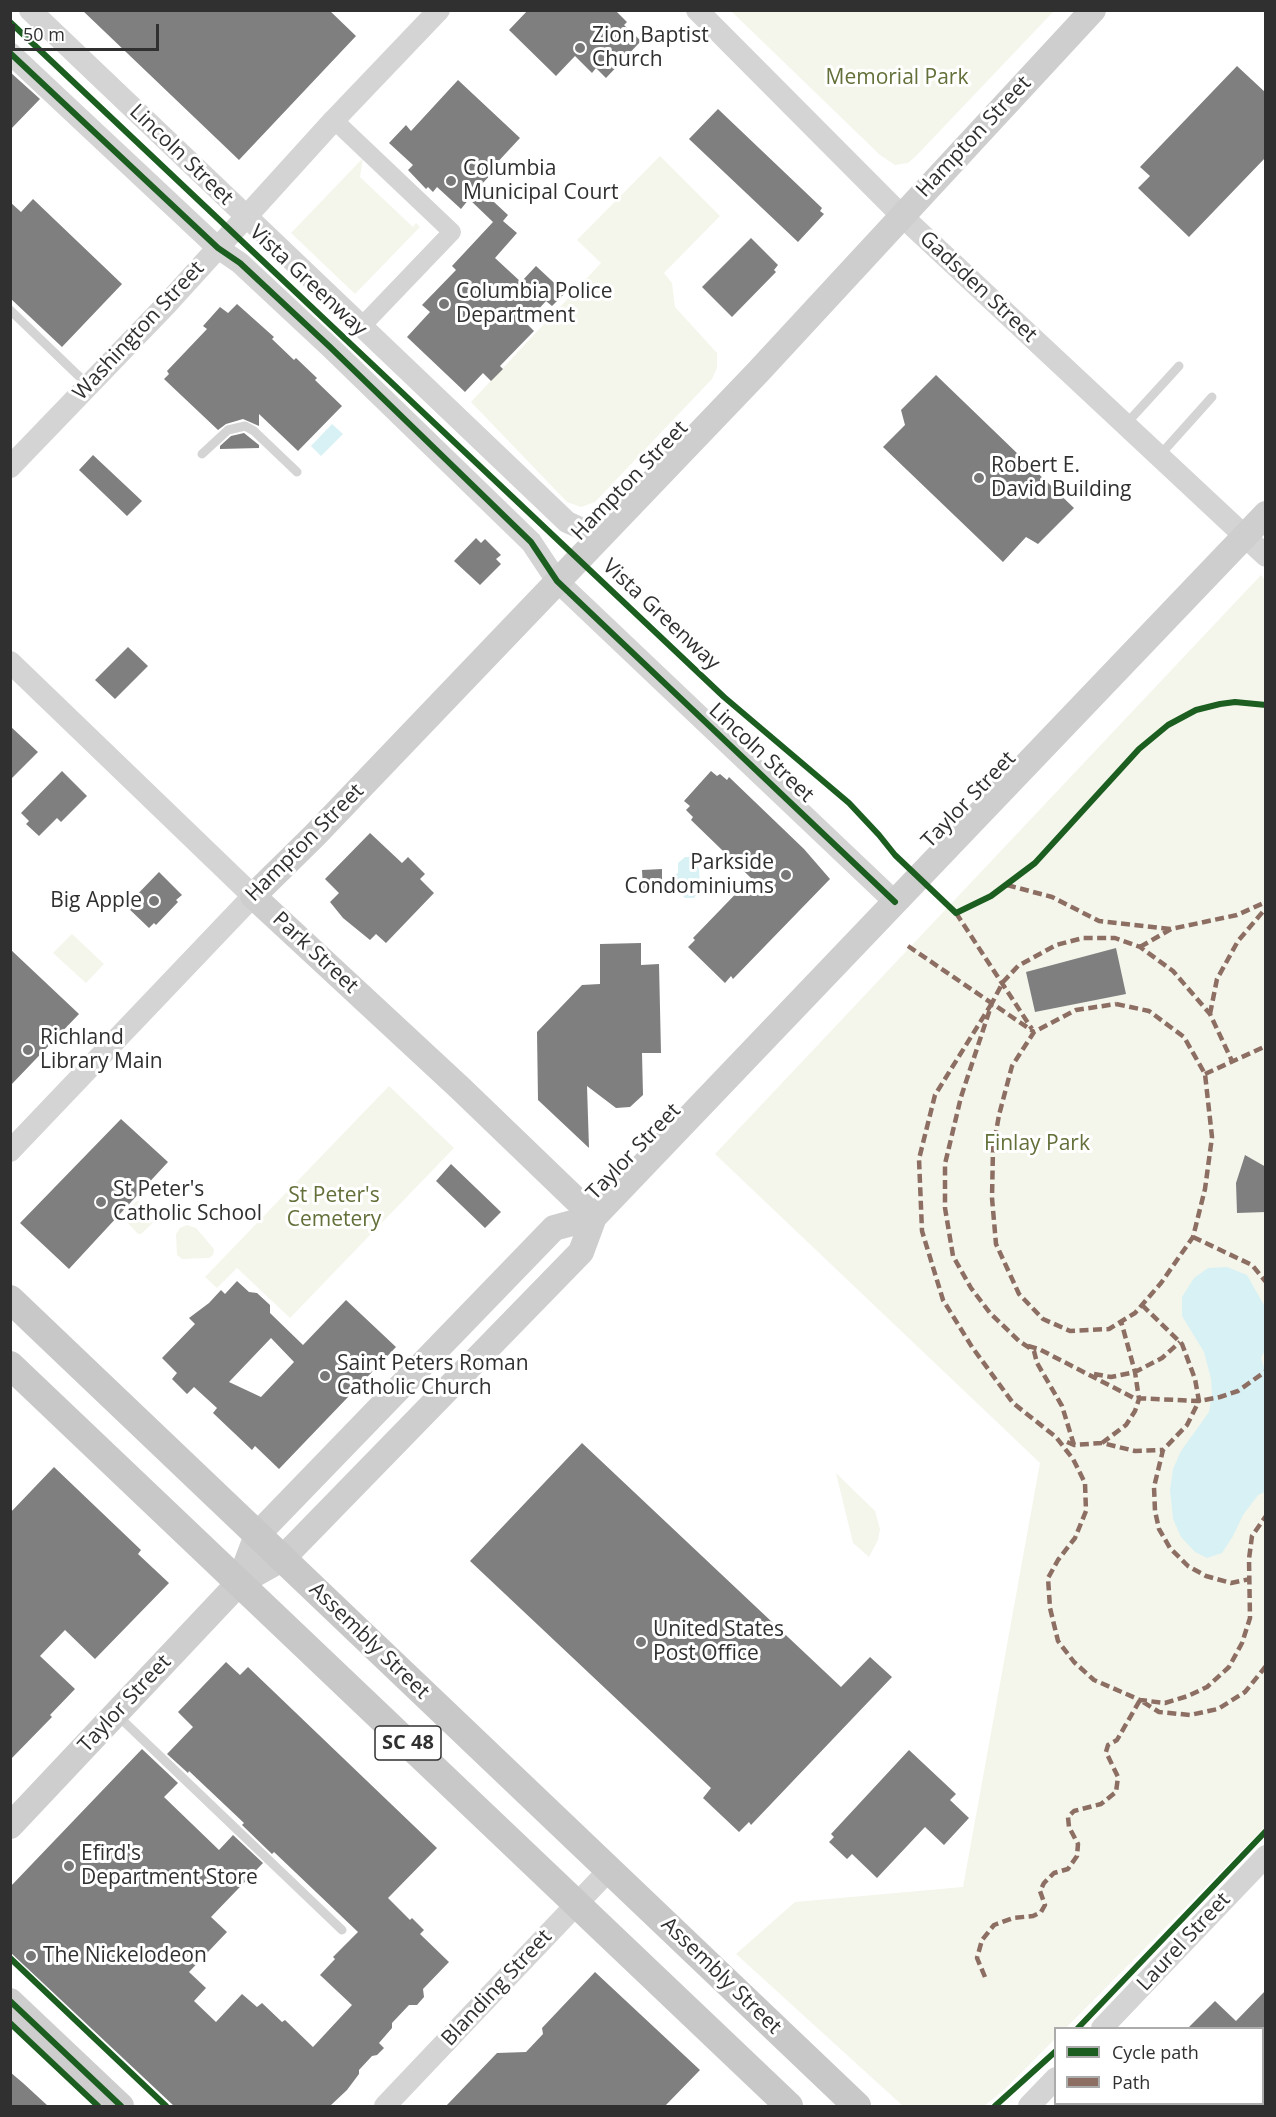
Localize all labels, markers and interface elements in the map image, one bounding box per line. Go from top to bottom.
scale bar [15,12,162,50]
text: 50 m [23,22,65,46]
place label: Zion Baptist Church [592,23,709,73]
marker: Zion Baptist Church [573,41,587,55]
park label: Memorial Park [826,65,968,91]
street label: Hampton Street [911,71,1037,203]
street label: Lincoln Street [124,99,238,211]
place label: Columbia Municipal Court [463,156,618,206]
marker: Columbia Municipal Court [444,174,458,188]
street label: Vista Greenway [244,220,372,342]
street label: Gadsden Street [914,226,1042,348]
street label: Washington Street [68,256,210,406]
place label: Columbia Police Department [456,279,612,329]
marker: Columbia Police Department [437,297,451,311]
street label: Hampton Street [567,416,693,546]
place label: Robert E. David Building [991,453,1131,503]
marker: Robert E. David Building [972,471,986,485]
street label: Vista Greenway [597,554,725,676]
street label: Lincoln Street [703,698,819,808]
street label: Taylor Street [917,747,1021,853]
street label: Hampton Street [241,779,369,907]
place label: Parkside Condominiums [625,850,774,900]
marker: Parkside Condominiums [779,868,793,882]
place label: Big Apple [50,888,142,914]
marker: Big Apple [147,894,161,908]
street label: Park Street [267,907,363,999]
place label: Richland Library Main [40,1025,163,1075]
marker: Richland Library Main [21,1043,35,1057]
street label: Taylor Street [582,1099,686,1205]
park label: Finlay Park [984,1131,1090,1157]
place label: St Peter's Catholic School [113,1177,262,1227]
park label: St Peter's Cemetery [287,1183,381,1233]
marker: St Peter's Catholic School [94,1195,108,1209]
place label: Saint Peters Roman Catholic Church [337,1351,529,1401]
marker: Saint Peters Roman Catholic Church [318,1369,332,1383]
street label: Assembly Street [304,1577,434,1705]
place label: United States Post Office [653,1617,784,1667]
marker: United States Post Office [634,1635,648,1649]
street label: Taylor Street [73,1650,177,1758]
road number: SC 48 [375,1726,441,1760]
place label: Efird's Department Store [81,1841,258,1891]
marker: Efird's Department Store [62,1859,76,1873]
street label: Laurel Street [1132,1888,1236,1996]
street label: Assembly Street [656,1912,786,2040]
street label: Blanding Street [437,1925,557,2051]
place label: The Nickelodeon [43,1943,207,1969]
marker: The Nickelodeon [24,1949,38,1963]
legend [1054,2027,1264,2105]
text: Cycle path [1112,2040,1199,2064]
text: Path [1112,2070,1150,2094]

